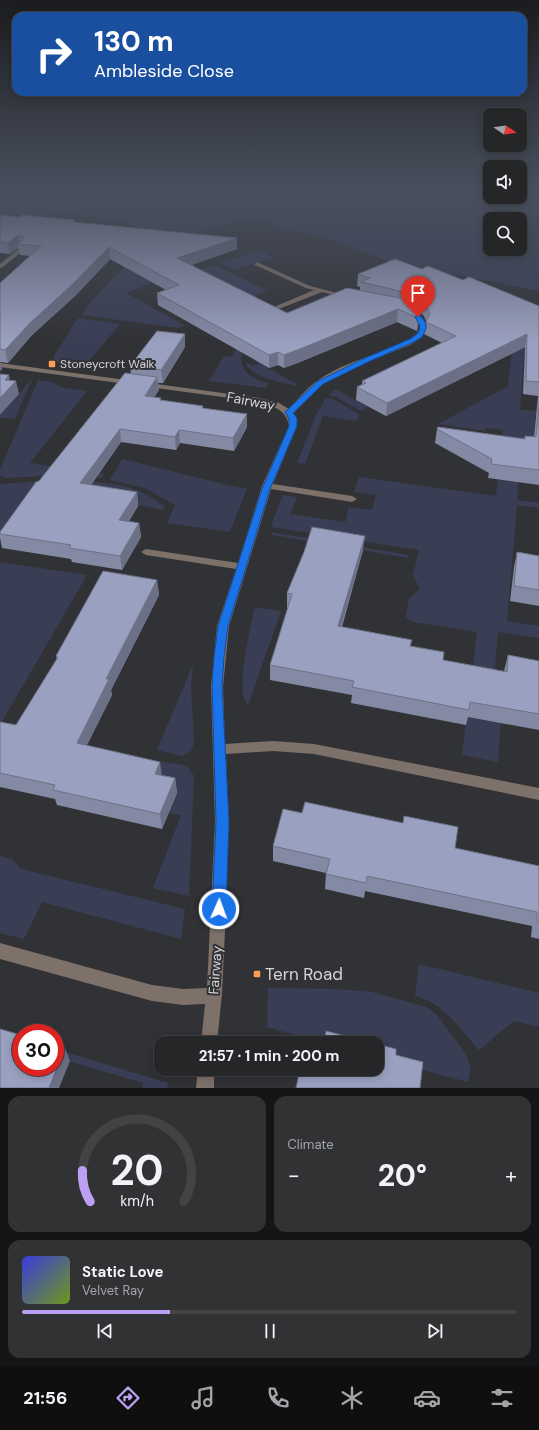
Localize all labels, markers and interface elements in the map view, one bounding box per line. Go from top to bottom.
text: 130 m [94,23,174,60]
icon: right [28,28,80,80]
text: Ambleside Close [94,59,234,83]
north arrow [483,108,527,152]
map controls [483,108,527,256]
button: sound [483,160,527,204]
button: search [483,212,527,256]
pin [401,276,435,317]
icon: arrive [407,282,429,304]
place label: Stoneycroft Walk [60,356,155,372]
marker: Stoneycroft Walk [47,359,57,369]
street label: Fairway [225,388,277,415]
position arrow [198,888,240,930]
street label: Fairway [204,945,226,995]
place label: Tern Road [265,963,343,985]
marker: Tern Road [252,969,262,979]
speed limit sign: 30 [12,1024,64,1076]
text: 21:57 · 1 min · 200 m [199,1046,339,1066]
text: Climate [288,1136,334,1153]
text: 20 [110,1144,163,1198]
text: 20° [378,1156,427,1195]
text: − [288,1161,300,1190]
text: + [505,1161,517,1190]
text: km/h [120,1192,154,1210]
text: Static Love [82,1262,163,1282]
text: Velvet Ray [82,1282,144,1299]
icon: previous [94,1320,116,1342]
icon: pause [259,1320,281,1342]
icon: next [424,1320,446,1342]
icon: directions [114,1384,142,1412]
icon: music [189,1384,217,1412]
icon: phone [264,1384,292,1412]
icon: climate [338,1384,366,1412]
icon: car [413,1384,441,1412]
icon: filters [488,1384,516,1412]
text: 21:56 [23,1386,67,1410]

